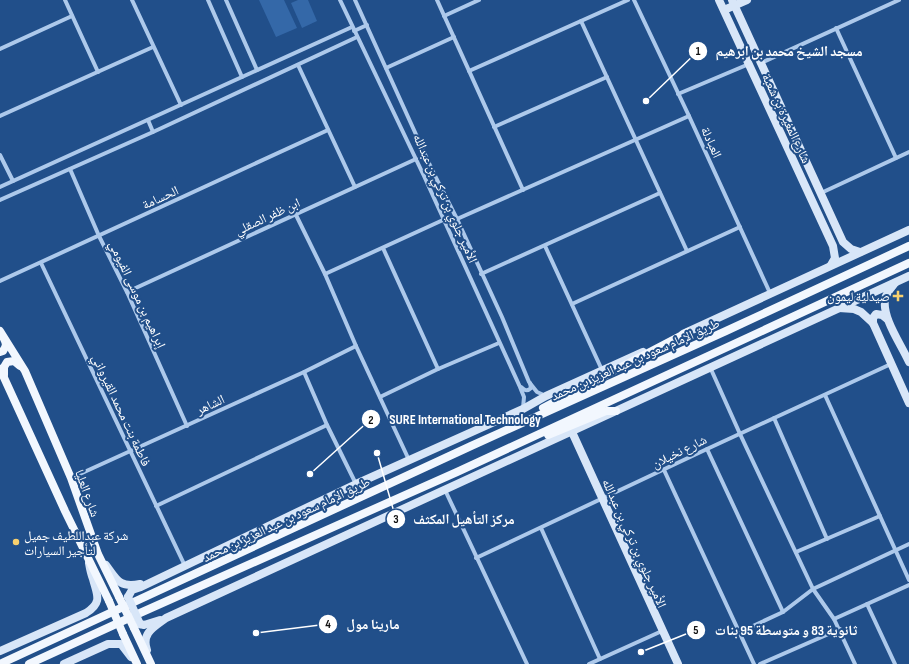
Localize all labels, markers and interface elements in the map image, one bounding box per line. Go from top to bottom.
callout: مسجد الشيخ محمد بن ابرهيم [688,38,871,64]
text: مسجد الشيخ محمد بن ابرهيم [715,43,863,61]
text: 1 [696,44,701,59]
street label: شارع المغيرة بن شعبة [757,71,814,166]
street label: العبادلة [697,124,725,160]
street label: الأمير جلوي بن تركي بن عبدالله [407,131,481,266]
street label: الحسامة [140,183,181,213]
street label: ابن ظفر الصقلي [232,195,304,241]
street label: إبراهيم بن موسى الفيومي [103,238,169,352]
place label: صيدلية ليمون [827,289,890,305]
marker: صيدلية ليمون [893,291,903,301]
street label: طريق الإمام سعود بن عبد العزيز بن محمد [549,315,722,404]
street label: فاطمة بنت محمد القيرواني [86,352,154,470]
street label: الشاهر [193,391,227,419]
callout: SURE International Technology [361,406,549,432]
text: SURE International Technology [389,411,541,428]
text: 2 [368,413,374,428]
street label: شارع نخيلان [649,432,710,473]
street label: شارع العليا [70,468,103,520]
street label: طريق الإمام سعود بن عبد العزيز بن محمد [200,474,373,566]
street label: الأمير جلوي بن تركي بن عبدالله [596,476,670,611]
callout: مركز التأهيل المكثف [386,506,523,532]
text: مركز التأهيل المكثف [413,511,515,528]
text: 3 [393,512,399,527]
place label: شركة عبداللطيف جميل لتأجير السيارات [24,528,128,559]
marker: شركة عبداللطيف جميل لتأجير السيارات [11,537,21,547]
callout: مارينا مول [318,611,408,637]
text: مارينا مول [346,616,400,633]
text: 4 [325,617,331,632]
callout: ثانوية 83 و متوسطة 95 بنات [686,617,865,643]
text: ثانوية 83 و متوسطة 95 بنات [715,622,857,639]
text: 5 [693,623,699,638]

